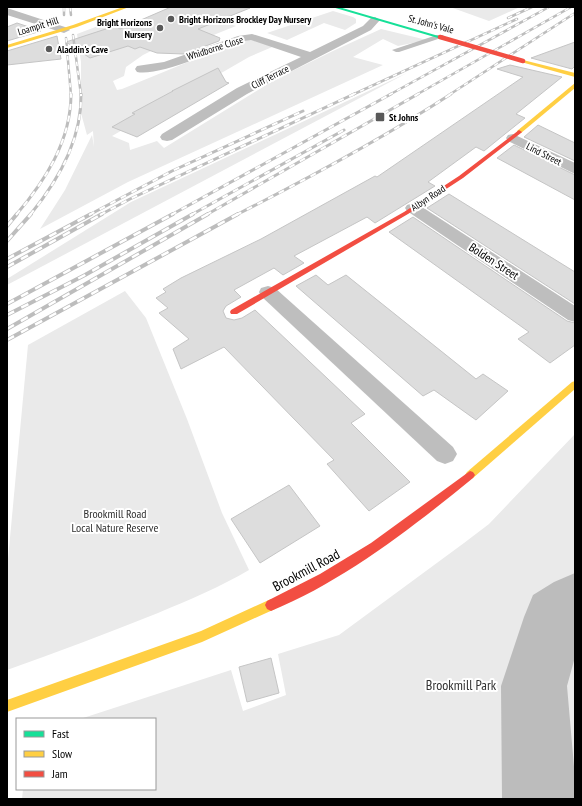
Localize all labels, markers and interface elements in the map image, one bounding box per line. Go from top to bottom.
street label: St. John's Vale [407,12,455,36]
street label: Loampit Hill [16,13,61,38]
place label: Bright Horizons Brockley Day Nursery [179,13,312,26]
marker: Bright Horizons Brockley Day Nursery [166,14,176,24]
place label: Bright Horizons Nursery [97,16,153,41]
marker: Bright Horizons Nursery [155,23,165,33]
street label: Whidborne Close [185,33,245,63]
place label: Aladdin's Cave [56,43,108,56]
marker: Aladdin's Cave [44,44,54,54]
street label: Cliff Terrace [249,62,291,92]
marker: St Johns [374,111,386,123]
place label: St Johns [389,111,419,124]
street label: Lind Street [524,140,564,168]
street label: Albyn Road [408,182,448,214]
street label: Bolden Street [466,239,522,283]
park label: Brookmill Road Local Nature Reserve [72,506,158,535]
street label: Brookmill Road [269,545,343,595]
park label: Brookmill Park [426,676,497,694]
legend [16,718,156,790]
text: Fast [52,726,70,741]
text: Slow [52,746,73,761]
text: Jam [51,766,68,781]

